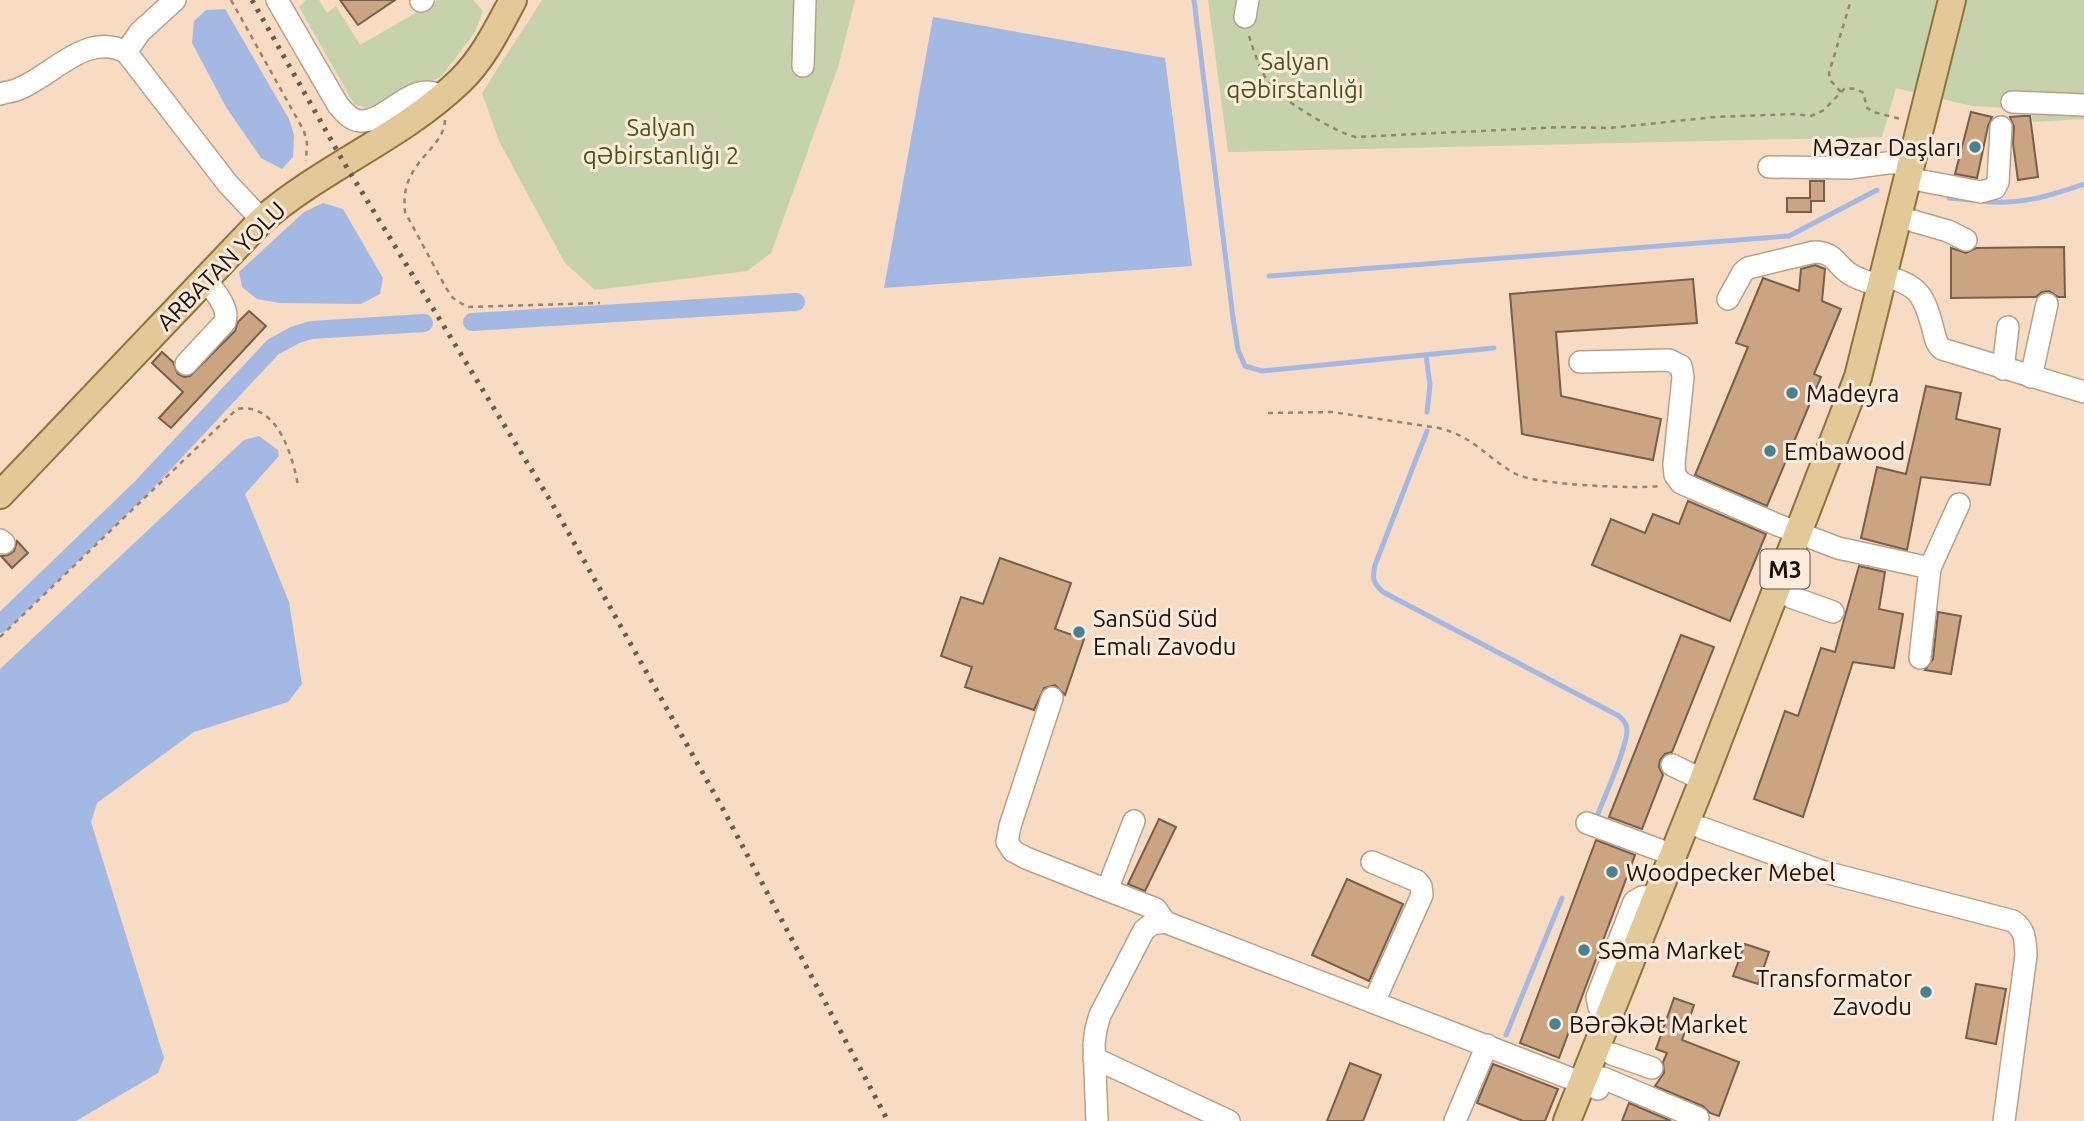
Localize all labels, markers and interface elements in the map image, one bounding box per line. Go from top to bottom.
park label: Salyan qəbirstanlığı [1226,48,1364,103]
park label: Salyan qəbirstanlığı 2 [583,114,739,169]
place label: Məzar Daşları [1812,134,1961,161]
marker: Məzar Daşları [1967,139,1983,155]
street label: ARBATAN YOLU [151,196,291,336]
place label: Madeyra [1806,380,1899,407]
marker: Madeyra [1784,385,1800,401]
place label: Embawood [1784,438,1905,465]
marker: Embawood [1762,443,1778,459]
road number: M3 [1760,550,1810,589]
place label: SanSüd Süd Emalı Zavodu [1093,605,1237,660]
marker: SanSüd Süd Emalı Zavodu [1071,624,1087,640]
place label: Woodpecker Mebel [1626,859,1836,886]
marker: Woodpecker Mebel [1604,864,1620,880]
place label: Səma Market [1598,937,1743,964]
marker: Səma Market [1576,942,1592,958]
place label: Transformator Zavodu [1756,965,1912,1020]
marker: Transformator Zavodu [1918,984,1934,1000]
place label: Bərəkət Market [1569,1011,1748,1038]
marker: Bərəkət Market [1547,1016,1563,1032]

